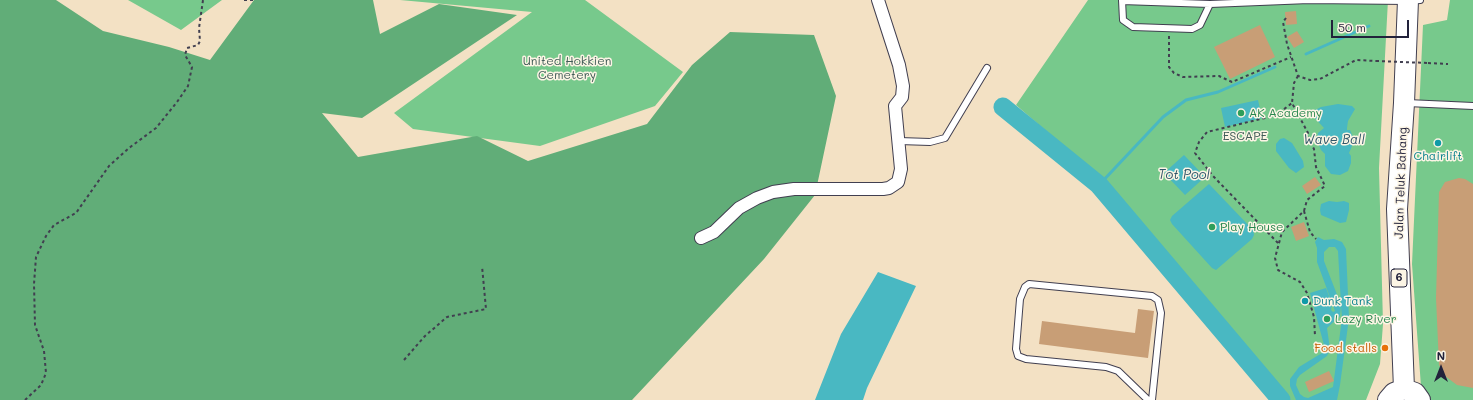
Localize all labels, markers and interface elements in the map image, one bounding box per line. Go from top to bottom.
scale bar [1333,12,1411,38]
text: 50 m [1338,19,1366,35]
park label: United Hokkien Cemetery [523,54,611,82]
place label: AK Academy [1249,106,1322,120]
marker: AK Academy [1236,108,1246,118]
street label: Jalan Teluk Bahang [1392,127,1410,239]
park label: ESCAPE [1223,129,1267,143]
water label: Wave Ball [1303,132,1365,148]
marker: Chairlift [1433,138,1443,148]
place label: Chairlift [1413,149,1463,163]
water label: Tot Pool [1158,167,1210,183]
place label: Play House [1220,220,1283,234]
marker: Play House [1207,222,1217,232]
road number: 6 [1391,269,1407,287]
place label: Dunk Tank [1313,294,1372,308]
marker: Dunk Tank [1300,296,1310,306]
place label: Lazy River [1335,312,1397,326]
marker: Lazy River [1322,314,1332,324]
place label: Food stalls [1314,341,1377,355]
marker: Food stalls [1380,343,1390,353]
north arrow [1421,348,1461,388]
text: N [1437,348,1445,363]

